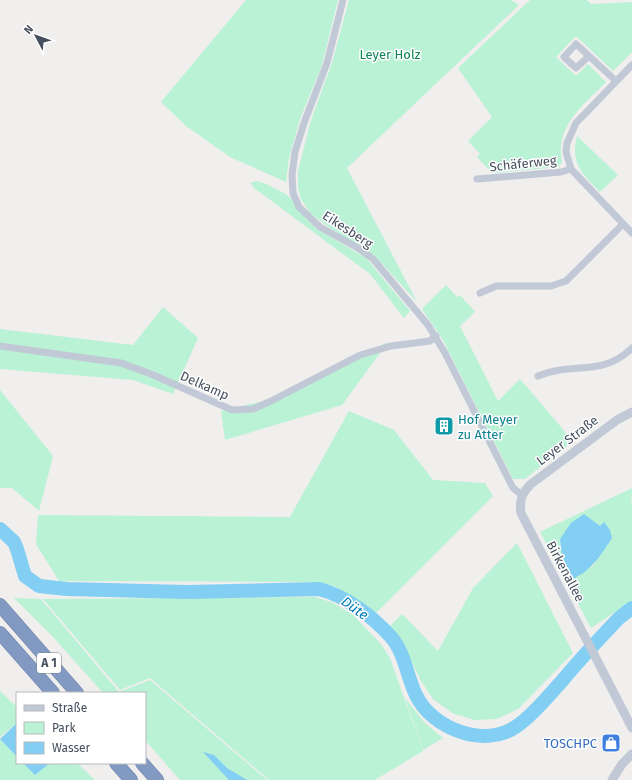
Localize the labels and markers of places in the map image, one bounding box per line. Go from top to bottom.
place label: Hof Meyer zu Atter [458,412,518,442]
building icon: Hof Meyer zu Atter [433,415,455,437]
shop icon: TOSCHPC [600,732,622,754]
place label: TOSCHPC [544,736,598,751]

